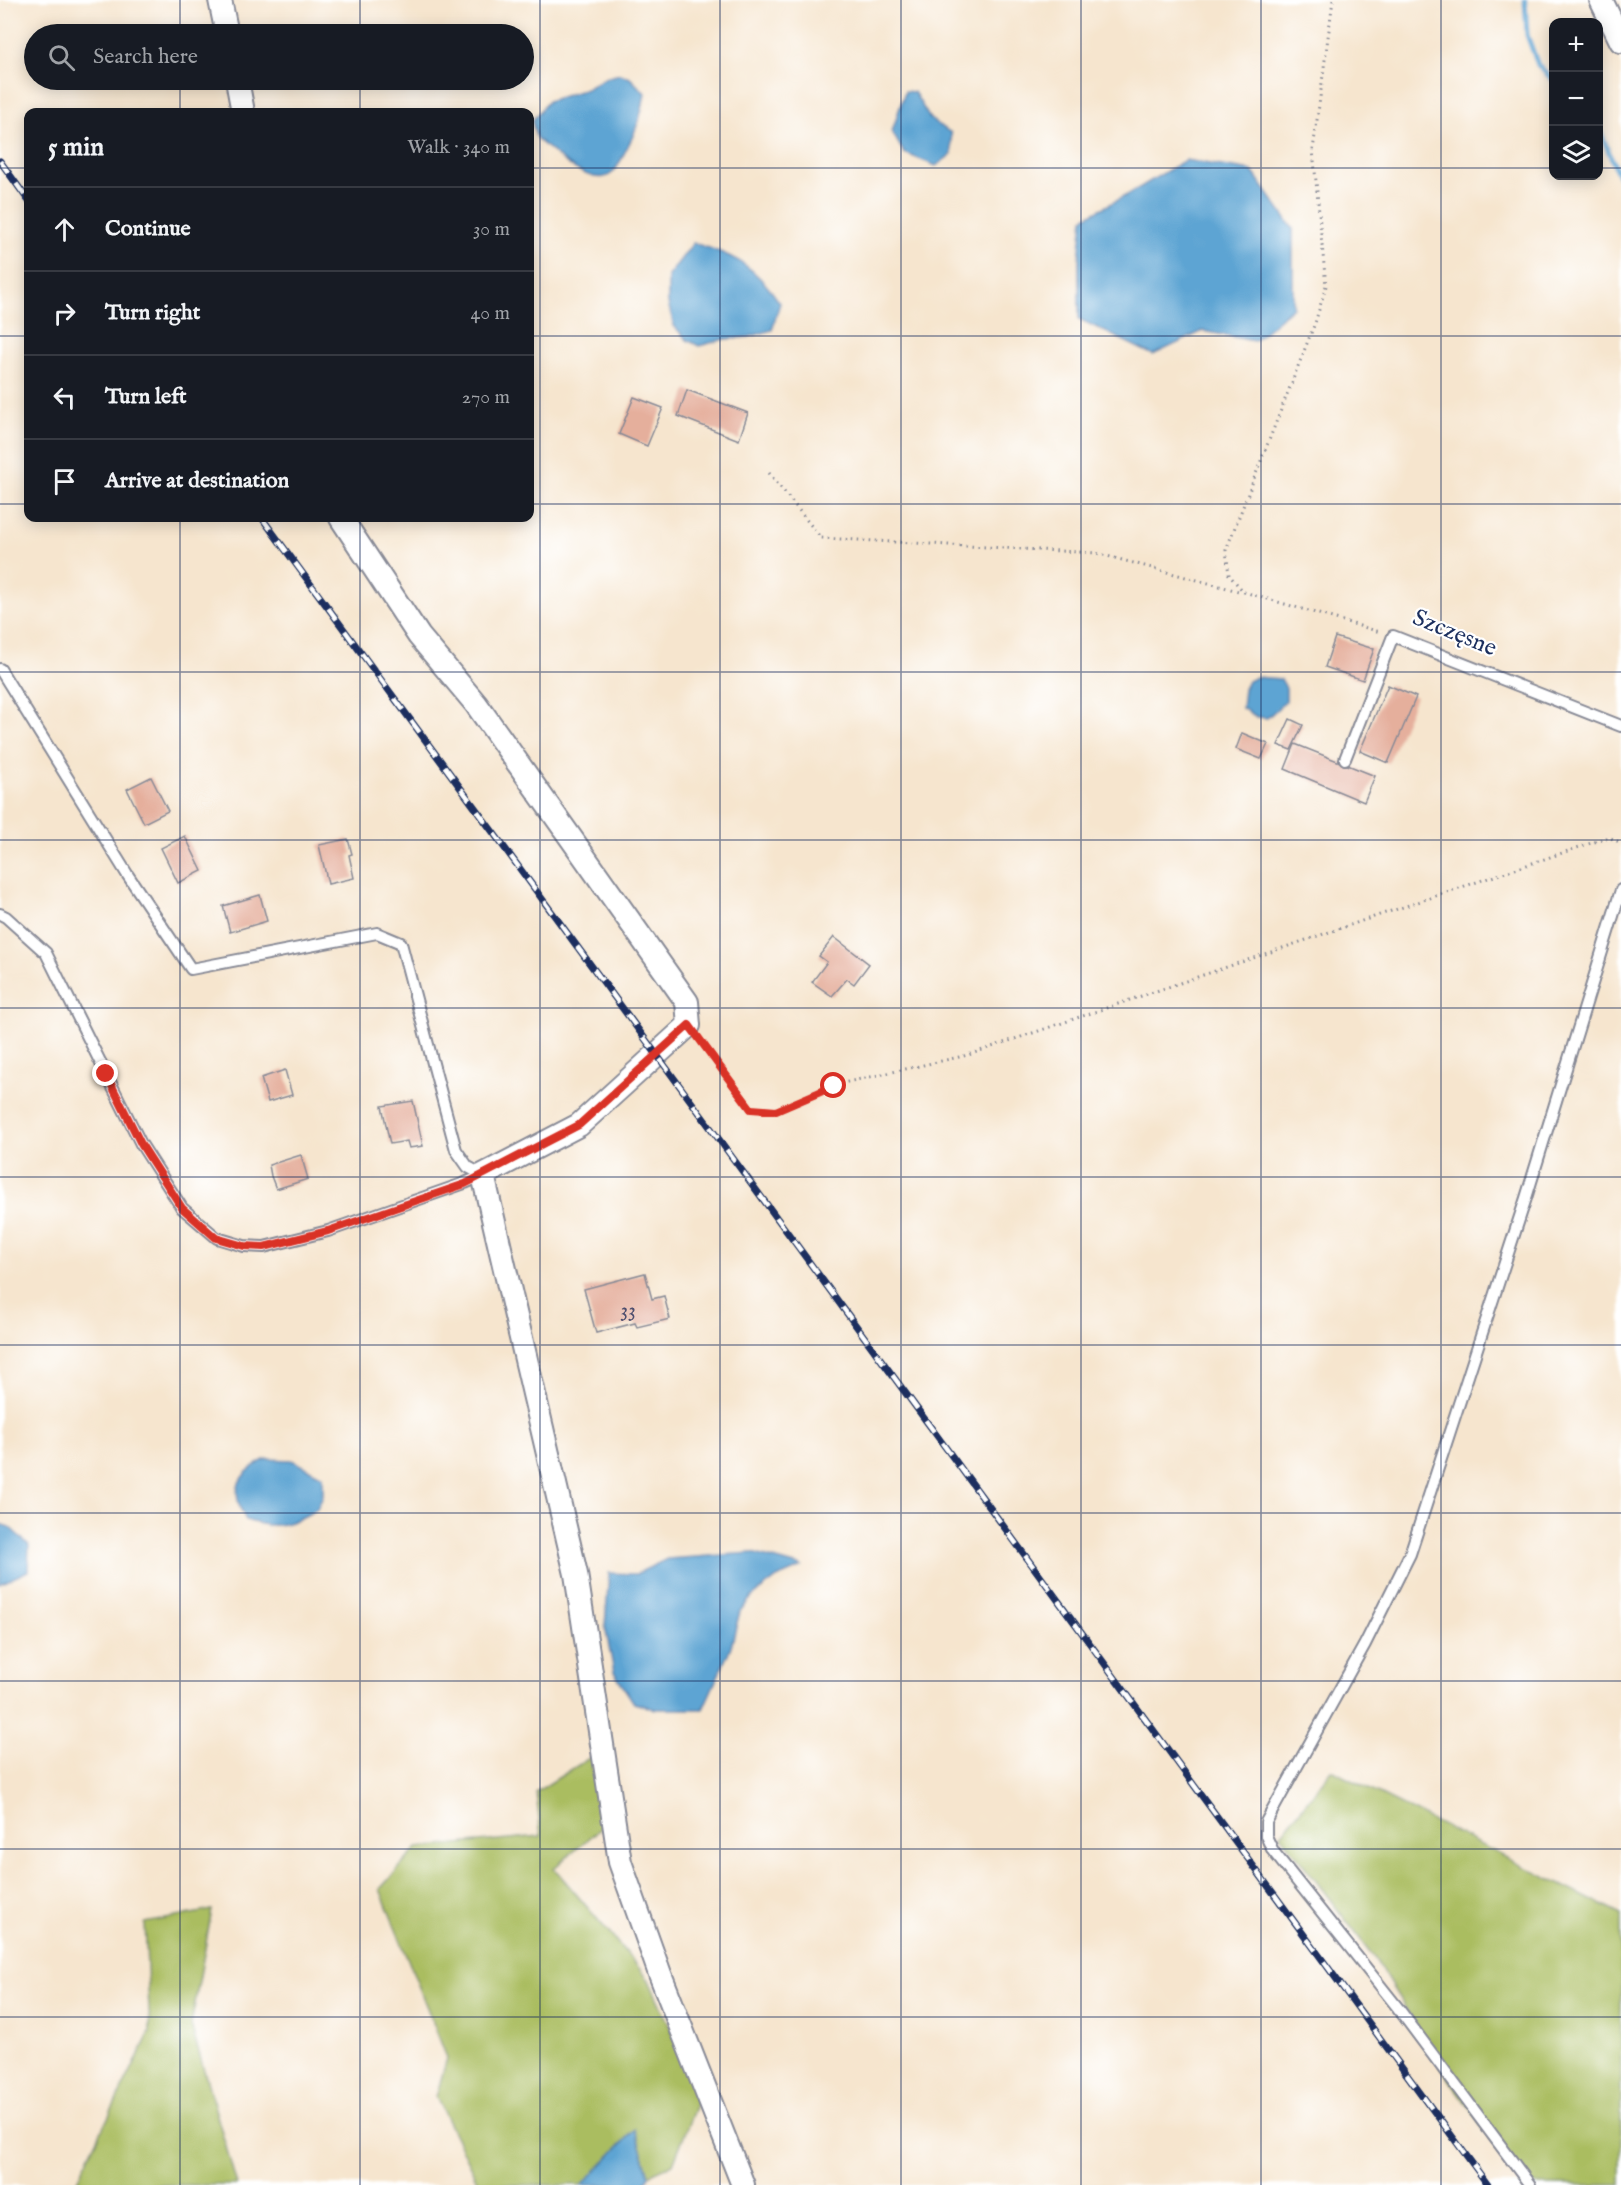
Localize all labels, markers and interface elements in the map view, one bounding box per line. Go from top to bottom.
map controls [1549,18,1603,180]
button: + [1549,18,1603,72]
search box [24,24,534,90]
icon: search [45,41,78,74]
text: Search here [93,43,198,71]
button: − [1549,72,1603,126]
button: layers [1549,126,1603,180]
text: 5 min [48,131,104,164]
text: Walk · 340 m [407,135,510,160]
icon: ahead [48,213,81,246]
text: Continue [105,215,191,243]
text: 30 m [473,217,510,242]
icon: right [48,297,81,330]
text: Turn right [105,299,200,327]
text: 40 m [471,301,510,326]
icon: left [48,381,81,414]
text: Turn left [105,383,187,411]
text: 270 m [462,385,510,410]
icon: arrive [48,465,81,498]
text: Arrive at destination [105,467,289,495]
street label: Szczęsne [1408,603,1501,664]
route end [92,1060,118,1086]
route start [820,1072,846,1098]
house number: 33 [620,1297,636,1324]

